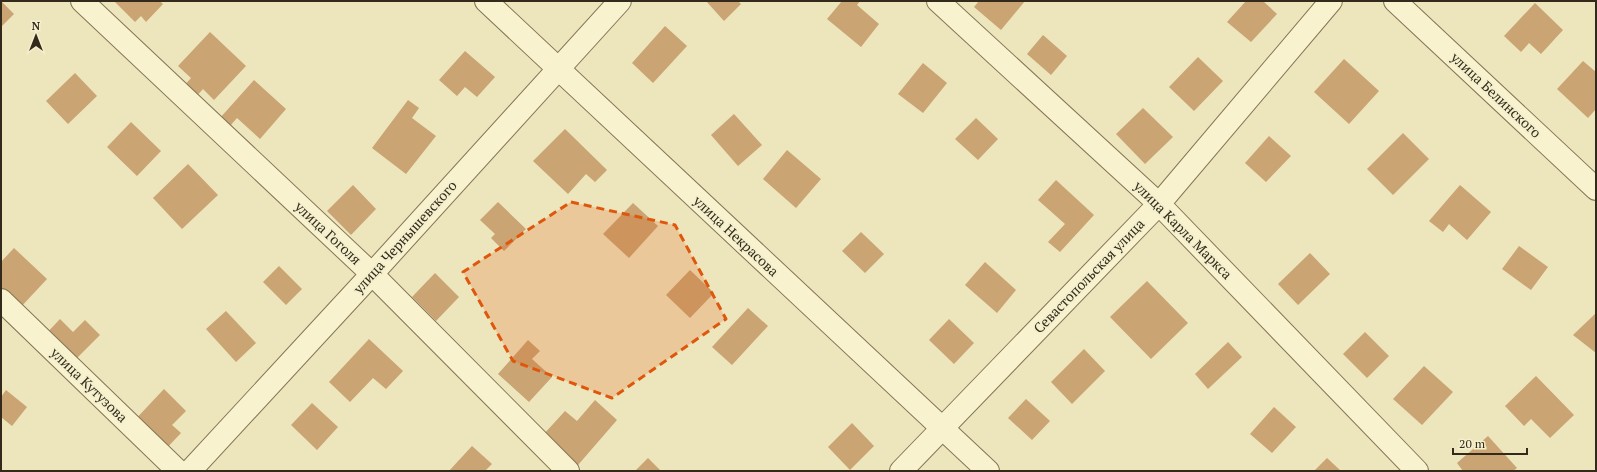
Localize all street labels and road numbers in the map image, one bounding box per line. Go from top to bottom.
street label: улица Белинского [1446,47,1546,142]
street label: улица Чернышевского [348,176,461,298]
street label: улица Карла Маркса [1129,176,1237,283]
street label: улица Некрасова [689,190,783,280]
street label: улица Гоголя [290,196,366,268]
street label: Севастопольская улица [1029,214,1148,337]
street label: улица Кутузова [46,342,132,426]

